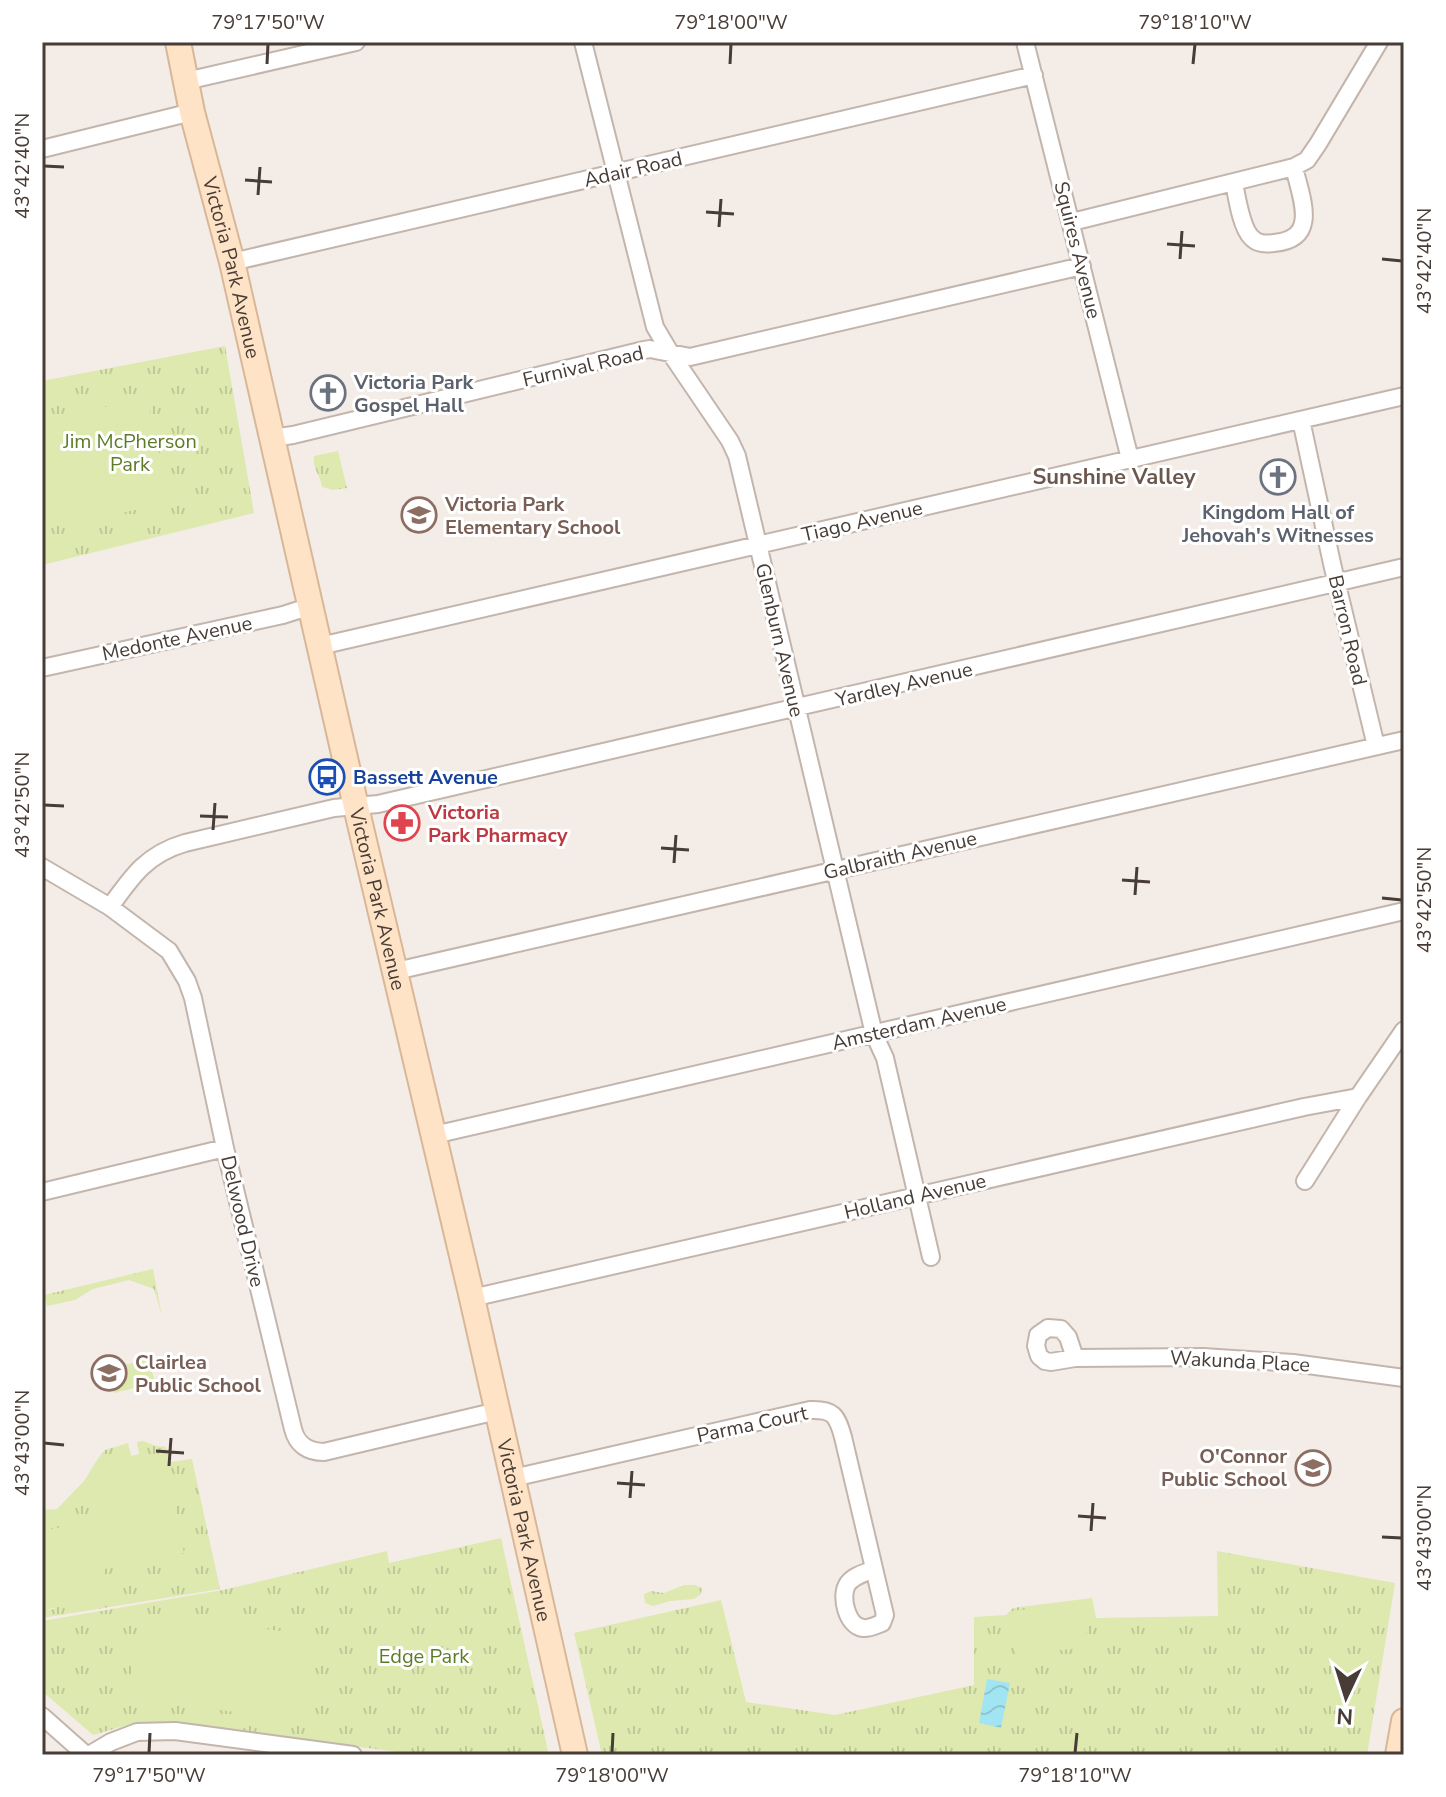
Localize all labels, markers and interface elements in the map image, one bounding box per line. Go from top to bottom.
text: 79°17'50"W [211,9,325,36]
text: 79°18'00"W [674,9,788,36]
text: 79°18'10"W [1138,9,1252,36]
text: 43°42'40"N [9,113,36,219]
street label: Adair Road [581,145,685,194]
street label: Victoria Park Avenue [196,173,267,361]
street label: Squires Avenue [1047,179,1108,321]
text: 43°42'40"N [1411,208,1438,314]
street label: Furnival Road [520,339,646,394]
place label: Victoria Park Gospel Hall [353,369,475,419]
church icon: Victoria Park Gospel Hall [309,374,347,412]
park label: Jim McPherson Park [62,428,197,478]
church icon: Kingdom Hall of Jehovah's Witnesses [1259,458,1297,496]
district label: Sunshine Valley [1032,462,1196,492]
place label: Victoria Park Elementary School [444,491,621,541]
street label: Tiago Avenue [799,494,925,549]
school or university icon: Victoria Park Elementary School [400,496,438,534]
place label: Kingdom Hall of Jehovah's Witnesses [1181,499,1374,549]
street label: Glenburn Avenue [749,561,810,720]
street label: Barron Road [1322,572,1373,688]
street label: Medonte Avenue [100,609,255,668]
street label: Yardley Avenue [832,656,975,714]
text: 43°42'50"N [9,752,36,858]
bus stop icon: Bassett Avenue [308,758,346,796]
place label: Bassett Avenue [353,764,498,791]
place label: Victoria Park Pharmacy [427,799,568,849]
street label: Victoria Park Avenue [343,804,412,993]
pharmacy icon: Victoria Park Pharmacy [383,804,421,842]
street label: Galbraith Avenue [821,825,979,886]
text: 43°42'50"N [1411,847,1438,953]
street label: Amsterdam Avenue [829,990,1009,1057]
street label: Delwood Drive [214,1153,271,1290]
street label: Holland Avenue [841,1167,989,1226]
street label: Wakunda Place [1169,1344,1311,1379]
place label: Clairlea Public School [135,1349,262,1399]
school or university icon: Clairlea Public School [90,1354,128,1392]
text: 43°43'00"N [9,1390,36,1496]
street label: Parma Court [694,1399,811,1449]
street label: Victoria Park Avenue [490,1435,557,1624]
place label: O'Connor Public School [1161,1443,1288,1493]
school or university icon: O'Connor Public School [1294,1449,1332,1487]
text: 43°43'00"N [1411,1485,1438,1591]
park label: Edge Park [379,1643,470,1670]
north arrow [1306,1657,1386,1737]
text: N [1335,1700,1354,1731]
text: 79°17'50"W [92,1762,206,1789]
text: 79°18'00"W [555,1762,669,1789]
text: 79°18'10"W [1018,1762,1132,1789]

